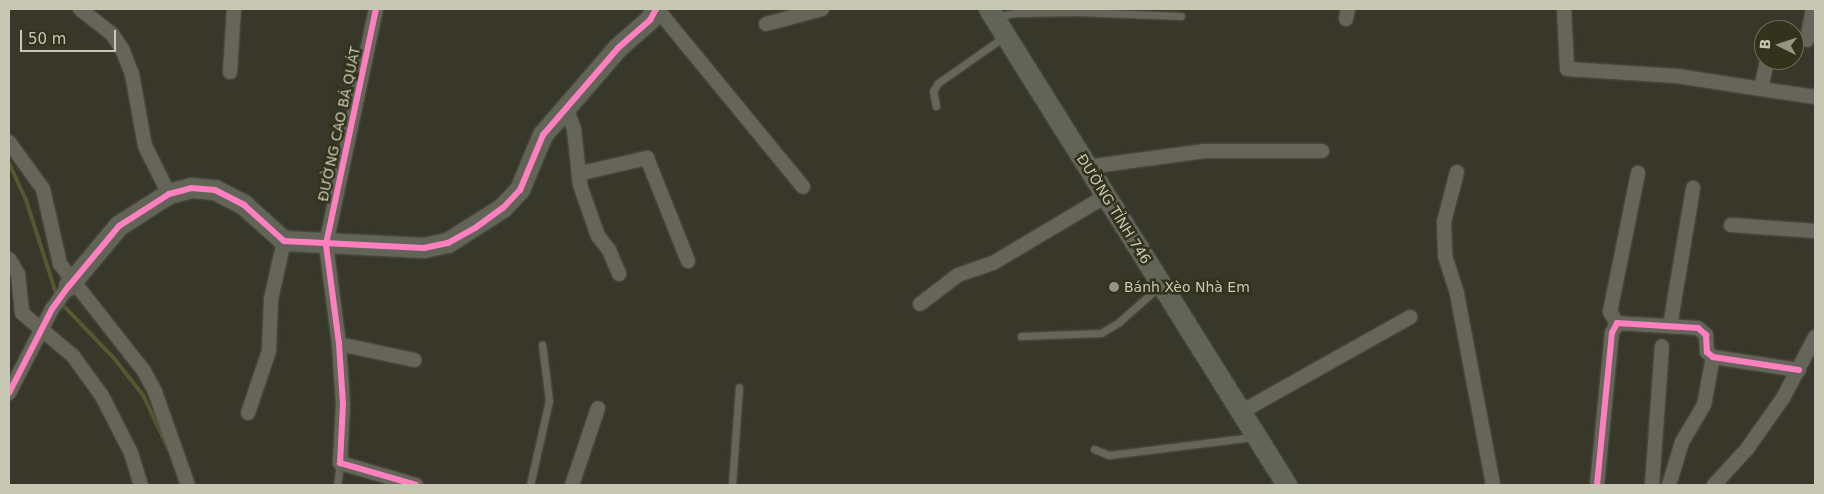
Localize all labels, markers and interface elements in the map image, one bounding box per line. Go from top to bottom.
scale bar [22,20,119,52]
north arrow [1754,20,1804,70]
text: 50 m [28,30,66,48]
text: B [1757,38,1773,50]
street label: ĐƯỜNG CAO BÁ QUÁT [314,45,364,203]
street label: ĐƯỜNG TỈNH 746 [1073,151,1155,267]
place label: Bánh Xèo Nhà Em [1124,279,1250,295]
marker: Bánh Xèo Nhà Em [1108,281,1120,293]

